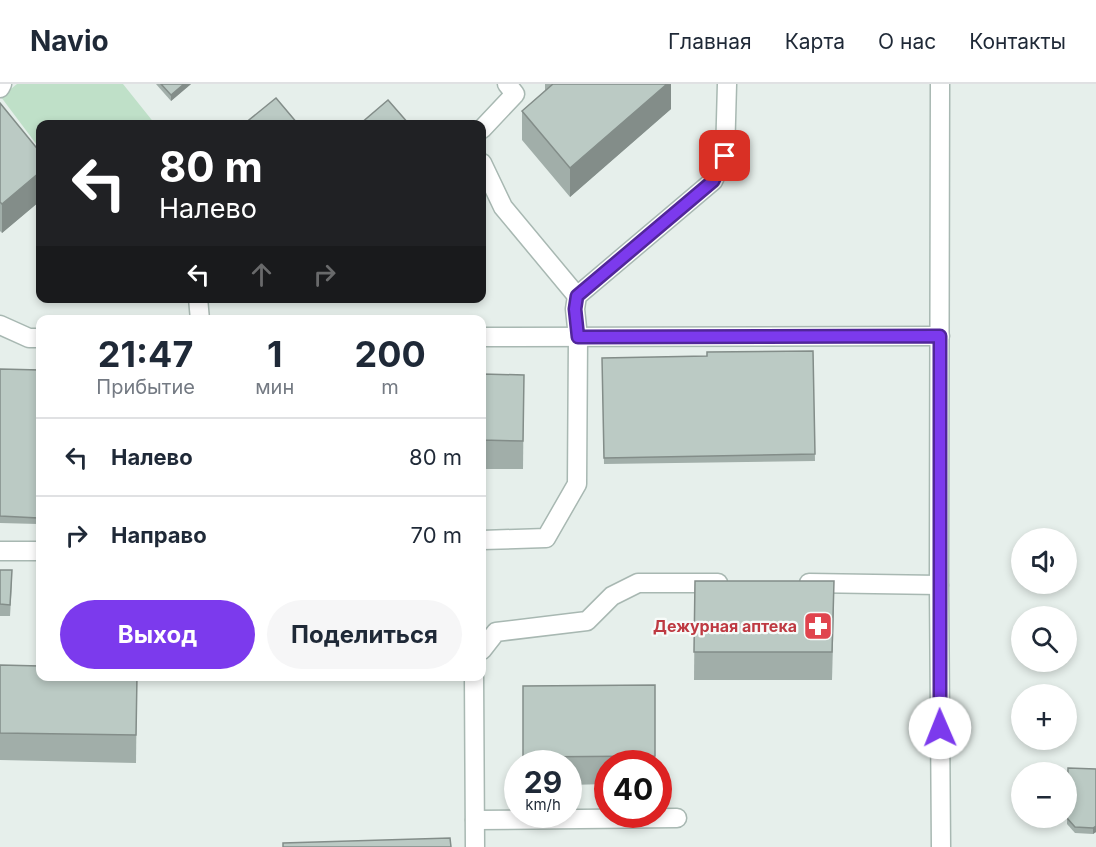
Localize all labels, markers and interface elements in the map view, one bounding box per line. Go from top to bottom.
text: Navio [30,24,109,58]
text: Главная [668,29,752,54]
text: Карта [785,29,845,54]
text: О нас [878,29,936,54]
text: Контакты [969,29,1066,54]
pin [699,130,750,181]
icon: arrive [708,139,741,172]
text: 80 m [159,141,263,192]
icon: left [60,144,138,222]
text: Налево [159,192,257,225]
icon: left [182,258,215,291]
icon: ahead [245,258,278,291]
icon: right [308,258,341,291]
text: 21:47 [98,332,193,376]
text: 1 [267,332,282,376]
text: 200 [354,332,426,376]
text: Прибытие [96,375,195,399]
text: мин [255,375,294,399]
text: m [381,375,399,399]
icon: left [60,441,93,474]
text: Налево [111,444,193,470]
text: 80 m [409,444,462,470]
icon: right [60,519,93,552]
text: Направо [111,522,207,548]
text: 70 m [411,522,462,548]
map controls [1011,528,1077,828]
button: sound [1011,528,1077,594]
button: Выход [60,600,255,669]
button: Поделиться [267,600,462,669]
button: search [1011,606,1077,672]
pharmacy icon: Дежурная аптека [802,610,834,642]
place label: Дежурная аптека [653,616,797,636]
button: + [1011,684,1077,750]
position arrow [908,696,972,760]
speed limit sign: 40 [594,750,672,828]
button: − [1011,762,1077,828]
text: 29 [524,764,562,800]
text: km/h [525,795,561,814]

